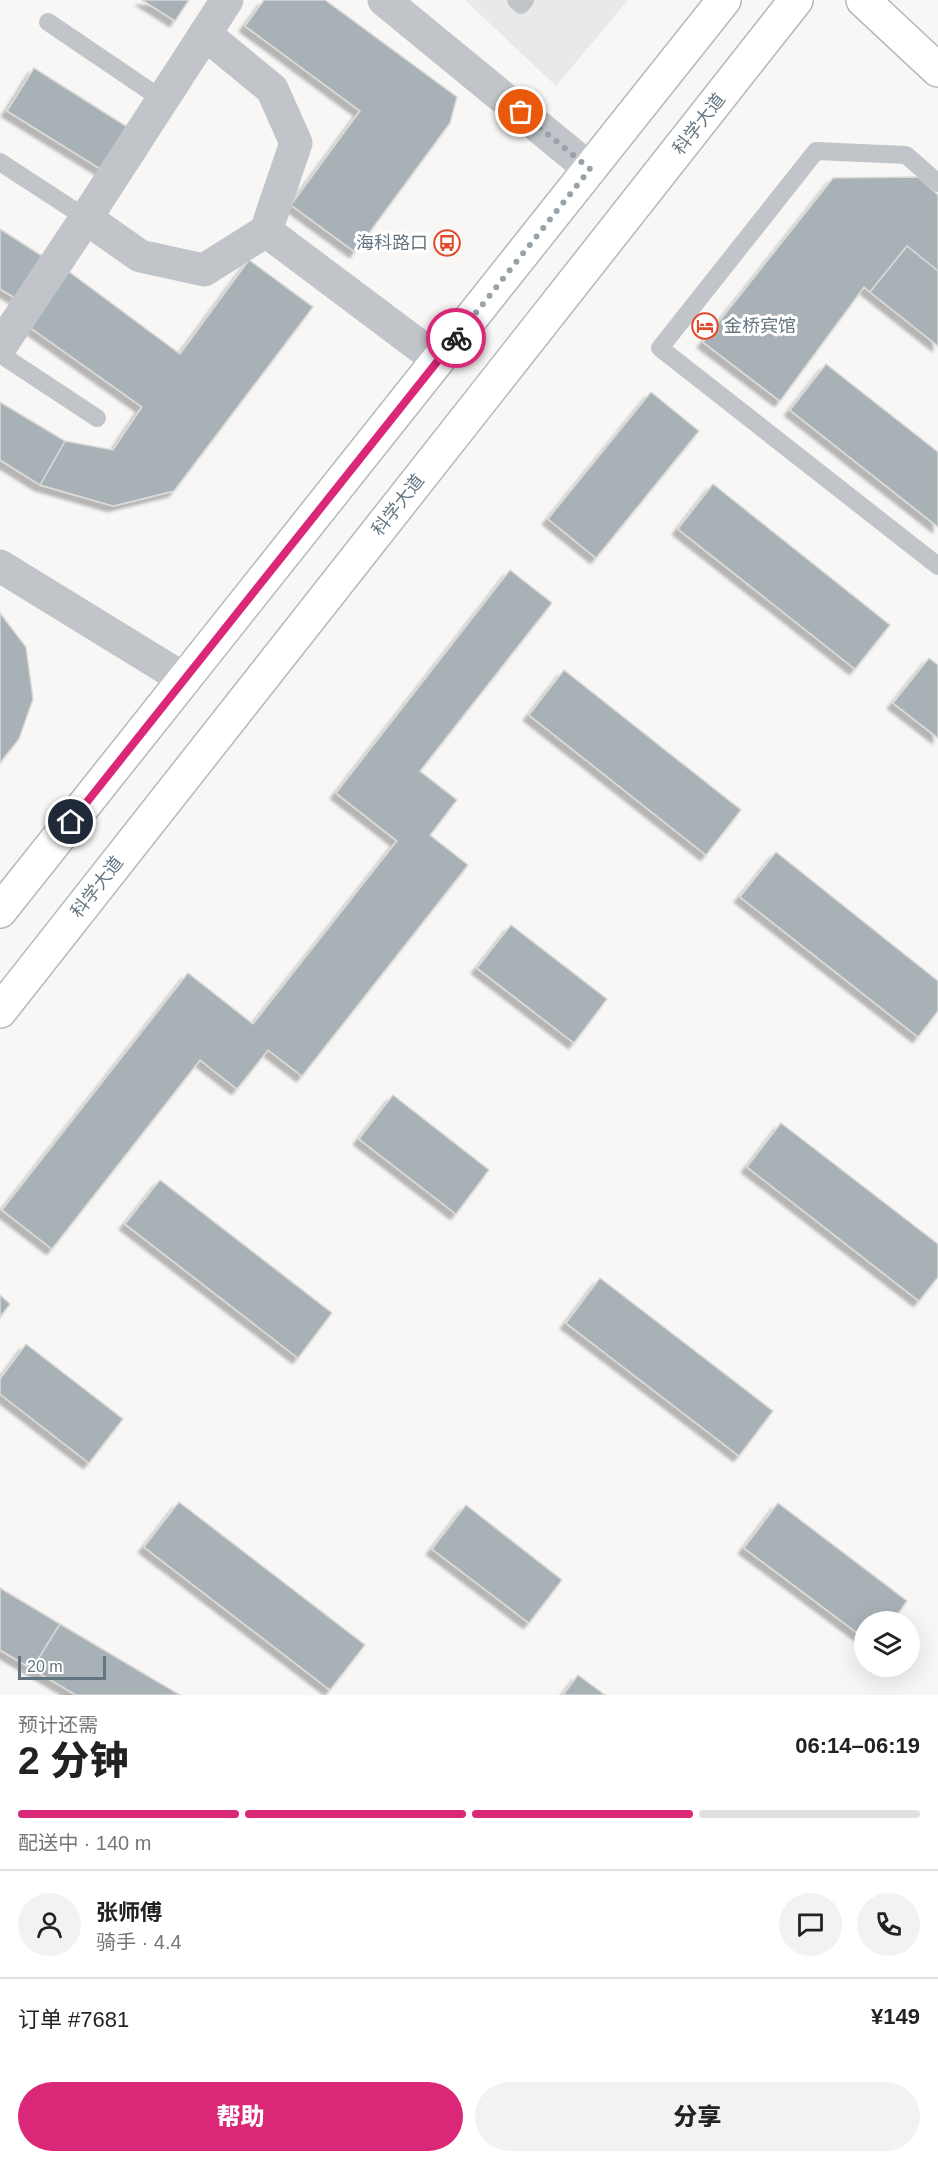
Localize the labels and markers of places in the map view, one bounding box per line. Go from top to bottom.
pin [495,86,546,137]
bus stop icon: 海科路口 [432,228,462,258]
place label: 海科路口 [356,233,428,253]
hotel icon: 金桥宾馆 [690,311,720,341]
place label: 金桥宾馆 [724,316,796,336]
pin [45,796,96,847]

